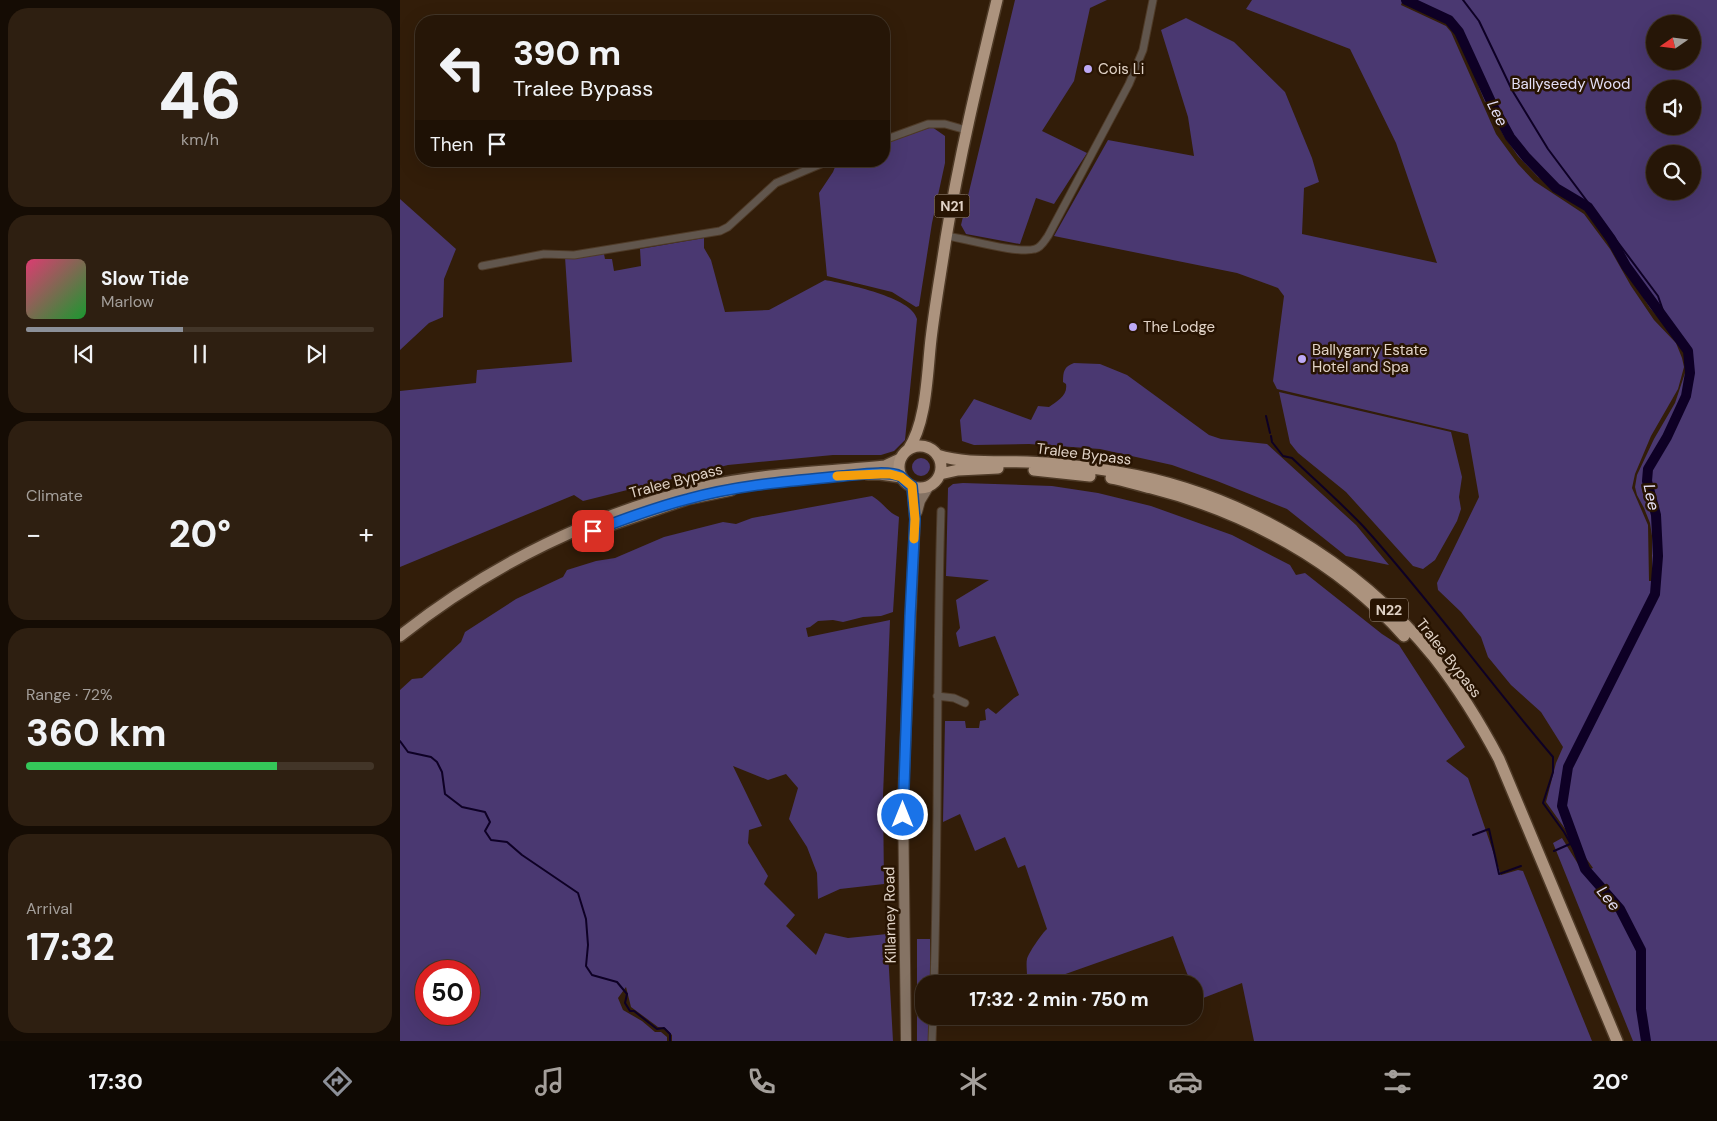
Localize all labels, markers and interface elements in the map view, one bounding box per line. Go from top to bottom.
north arrow [1646,15,1701,70]
map controls [1646,15,1701,200]
text: 390 m [513,30,621,76]
icon: left [430,35,495,100]
text: 46 [158,54,242,138]
place label: Cois Li [1098,59,1144,79]
marker: Cois Li [1082,63,1094,75]
text: Tralee Bypass [513,74,653,103]
park label: Ballyseedy Wood [1511,74,1631,94]
button: sound [1646,80,1701,135]
water label: Lee [1482,97,1513,130]
text: km/h [181,129,219,150]
icon: arrive [483,130,511,158]
text: Then [430,132,473,157]
button: search [1646,145,1701,200]
road number: N21 [934,195,970,218]
text: Slow Tide [101,266,189,291]
text: Marlow [101,291,154,312]
place label: The Lodge [1143,317,1215,337]
marker: The Lodge [1127,321,1139,333]
icon: previous [70,340,98,368]
icon: pause [186,340,214,368]
icon: next [302,340,330,368]
place label: Ballygarry Estate Hotel and Spa [1312,340,1427,377]
marker: Ballygarry Estate Hotel and Spa [1296,353,1308,365]
street label: Tralee Bypass [1035,438,1133,470]
street label: Tralee Bypass [627,459,725,503]
water label: Lee [1638,482,1665,512]
text: Climate [26,485,83,506]
text: 20° [169,509,231,559]
pin [572,510,614,552]
text: − [26,516,41,553]
text: + [359,516,374,553]
icon: arrive [579,517,607,545]
road number: N22 [1370,598,1408,622]
street label: Tralee Bypass [1412,614,1486,702]
text: Range · 72% [26,684,112,705]
text: 360 km [26,708,166,758]
position arrow [876,788,928,840]
street label: Killarney Road [879,866,901,964]
water label: Lee [1592,881,1625,915]
text: Arrival [26,898,73,919]
text: 17:32 [26,922,115,972]
speed limit sign: 50 [415,960,480,1025]
text: 17:32 · 2 min · 750 m [969,987,1149,1012]
icon: directions [320,1064,355,1099]
icon: music [532,1064,567,1099]
icon: phone [744,1064,779,1099]
icon: climate [956,1064,991,1099]
icon: car [1168,1064,1203,1099]
icon: filters [1380,1064,1415,1099]
text: 17:30 [89,1067,143,1096]
text: 20° [1592,1067,1628,1096]

